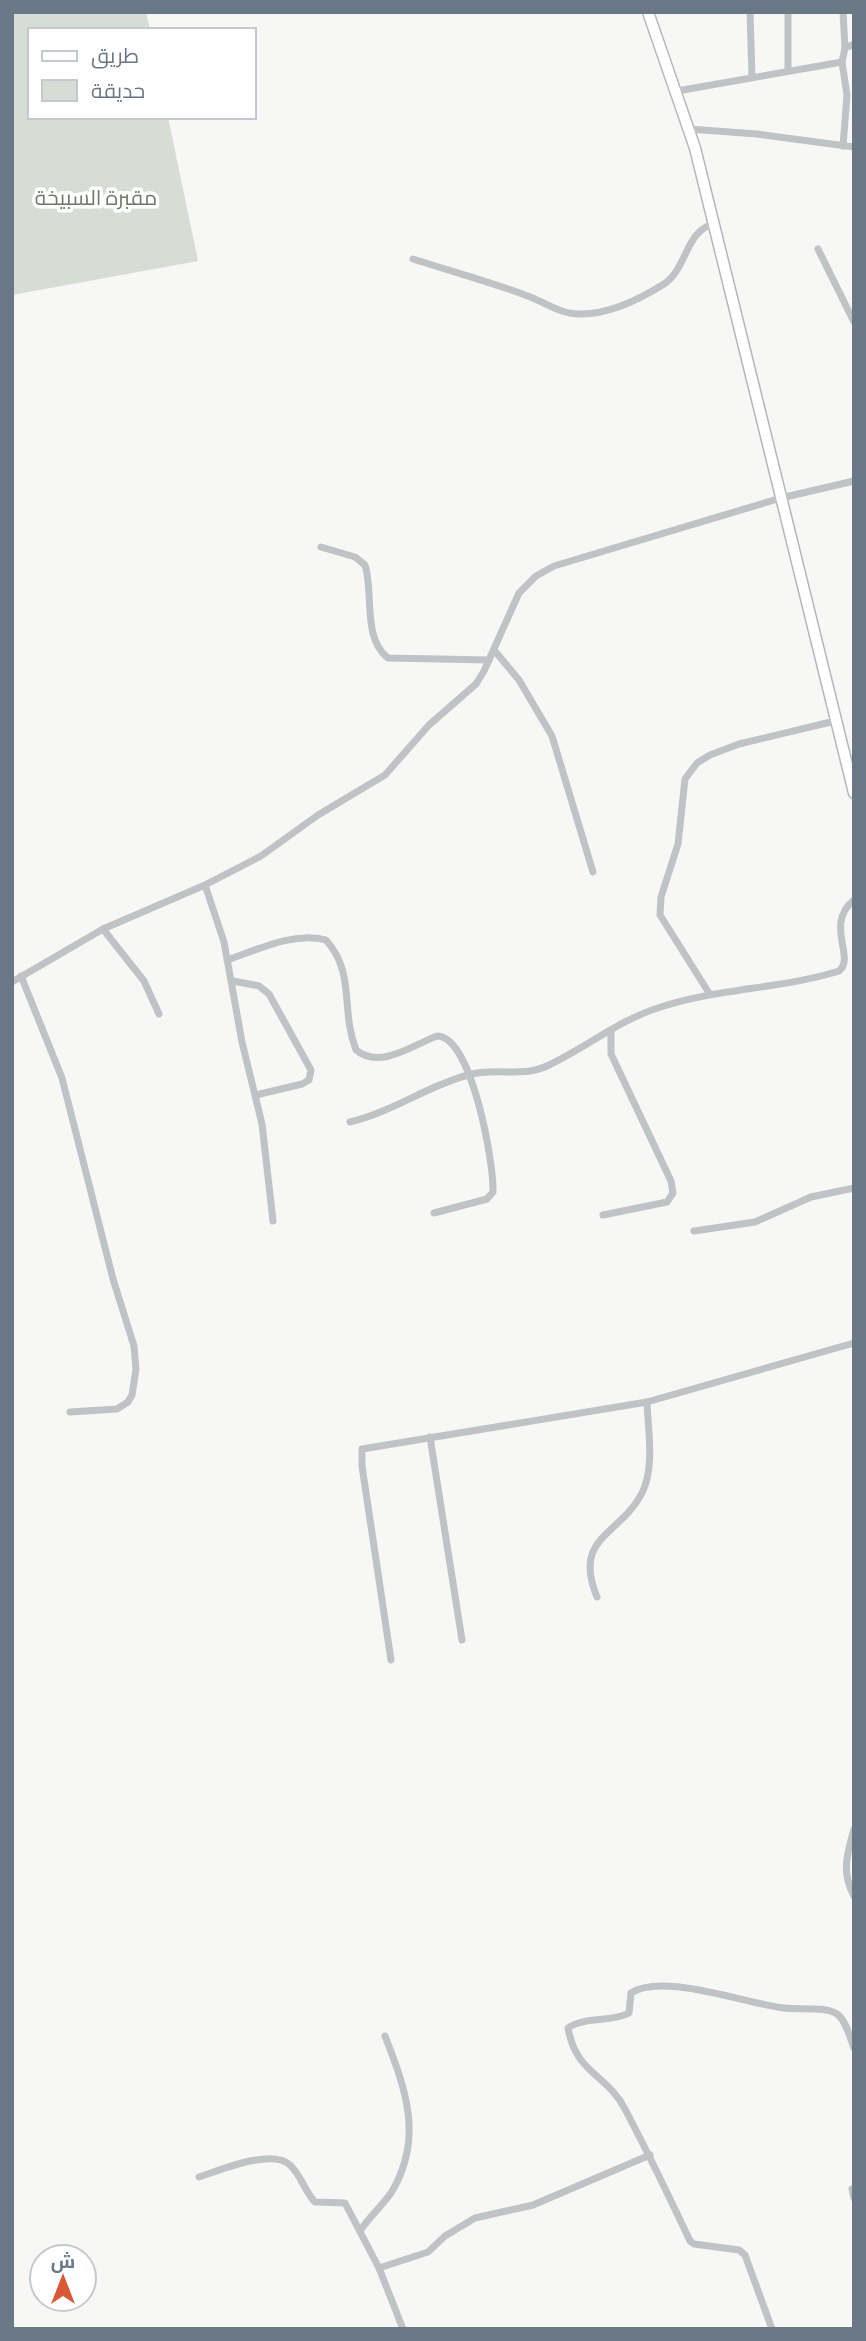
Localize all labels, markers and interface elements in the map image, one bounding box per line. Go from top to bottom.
legend [28,28,256,119]
text: طريق [91,41,139,69]
text: حديقة [91,76,145,104]
park label: مقبرة السبيخة [35,183,157,211]
north arrow [28,2243,98,2313]
text: ش [51,2248,75,2274]

